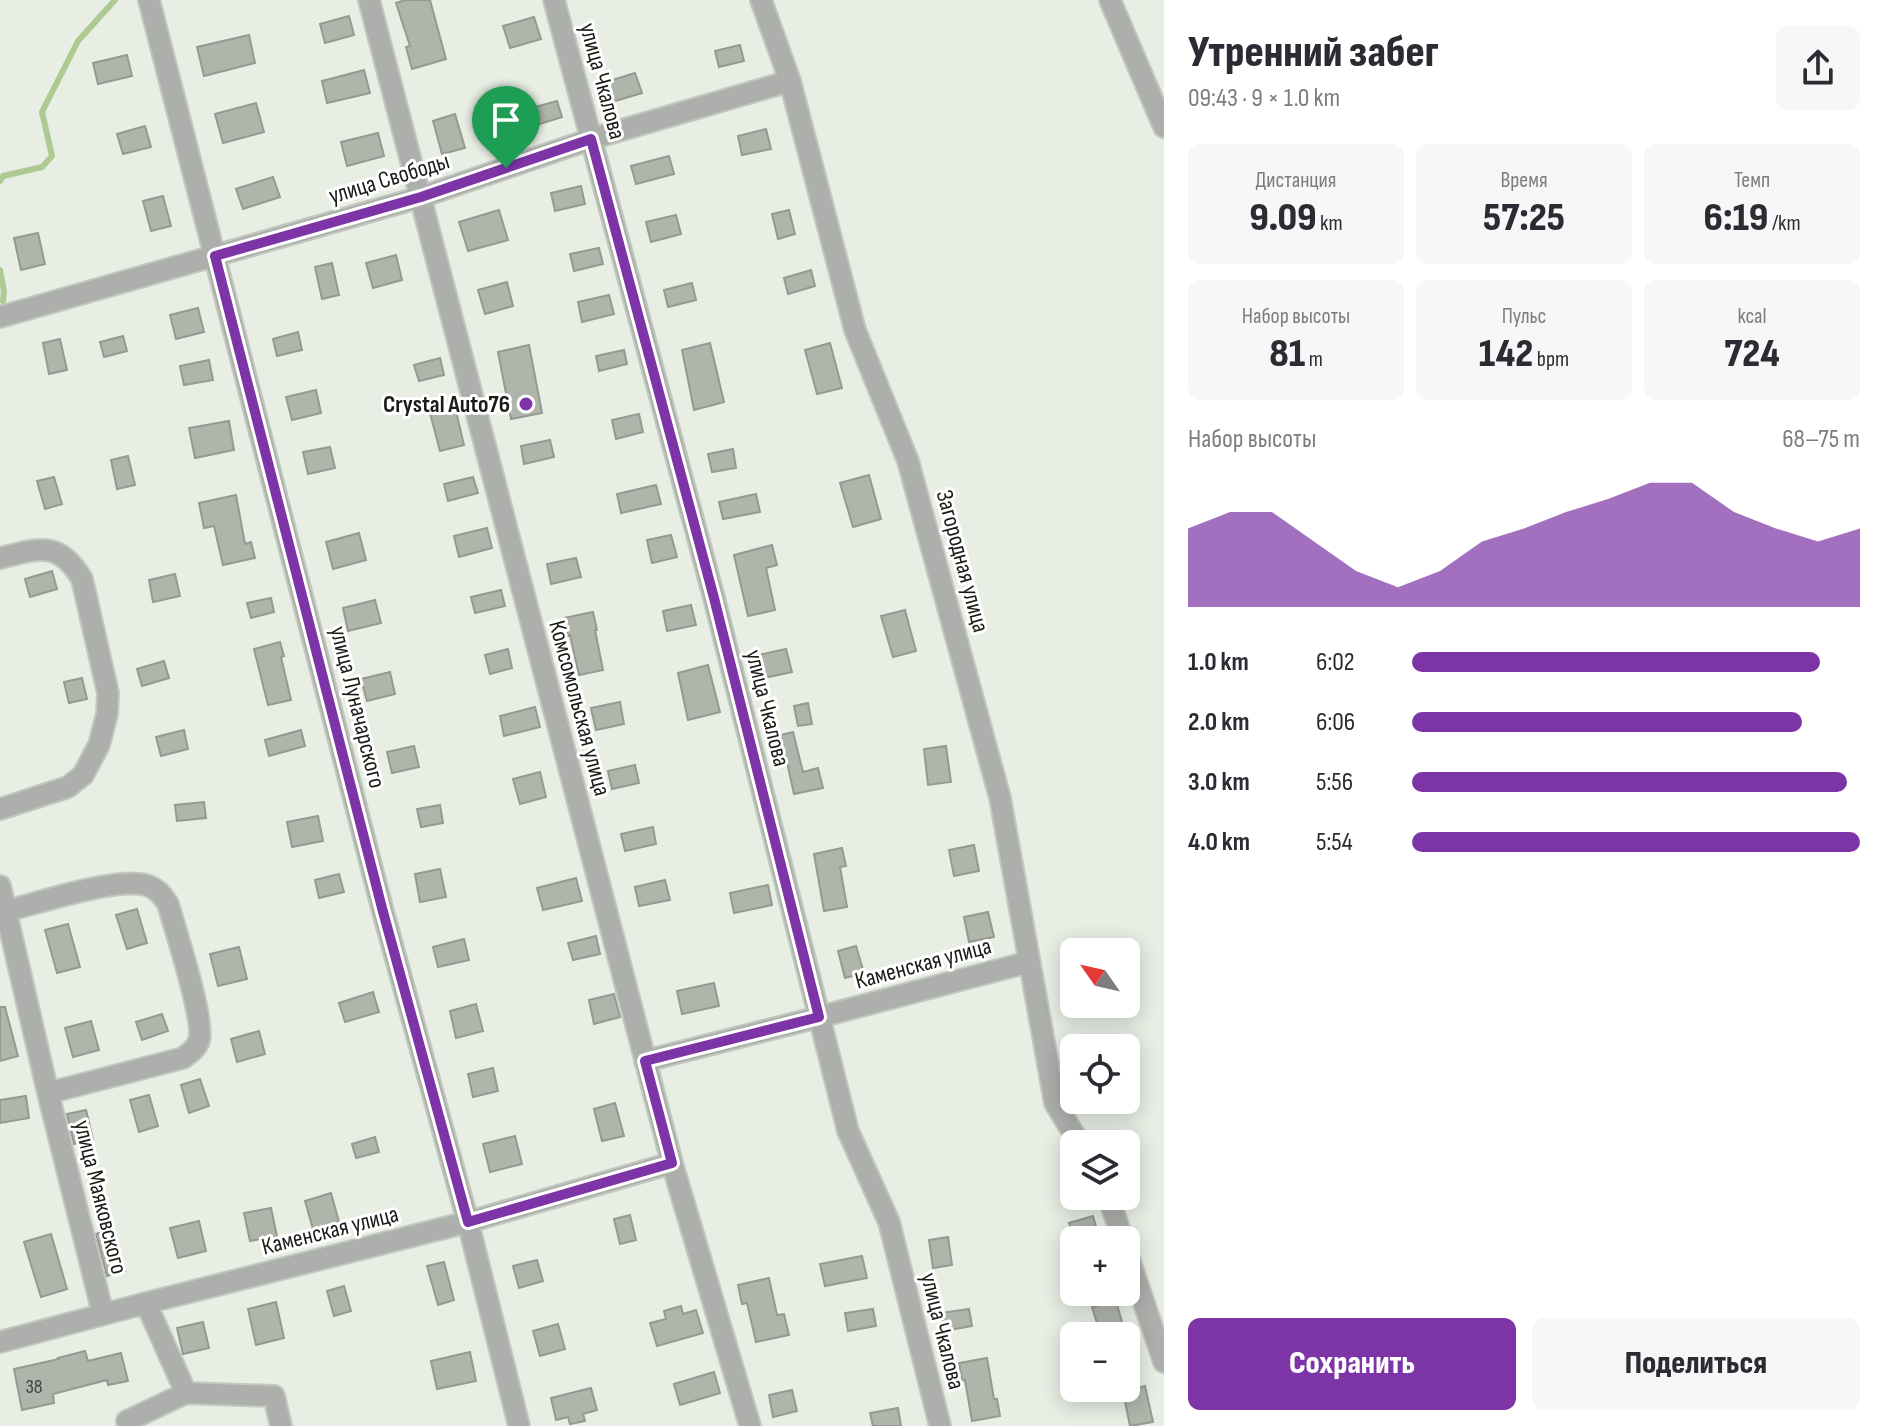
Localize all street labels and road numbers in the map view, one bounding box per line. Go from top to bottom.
street label: улица Чкалова [573,20,632,142]
street label: улица Свободы [325,146,453,211]
street label: Загородная улица [930,487,995,636]
street label: Комсомольская улица [542,617,617,799]
street label: улица Луначарского [323,623,392,791]
street label: улица Чкалова [739,647,796,769]
street label: Каменская улица [852,931,994,996]
street label: улица Маяковского [67,1117,134,1277]
street label: Каменская улица [259,1199,402,1261]
street label: улица Чкалова [914,1270,971,1392]

